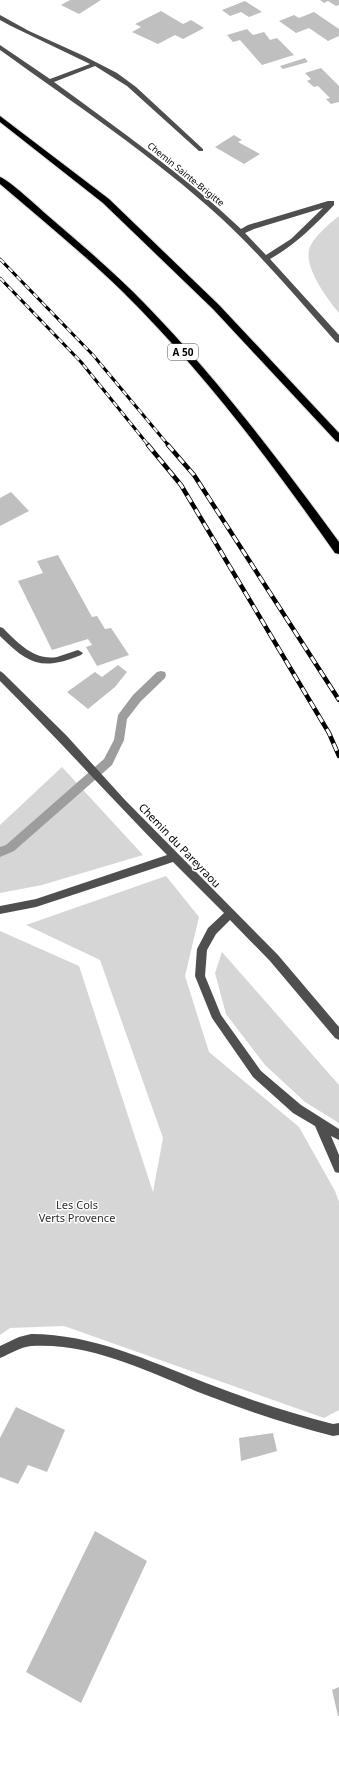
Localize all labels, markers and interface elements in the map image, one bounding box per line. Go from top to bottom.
street label: Chemin Sainte-Brigitte [145,139,227,209]
road number: A 50 [168,344,198,360]
street label: Chemin du Pareyraou [136,800,224,890]
park label: Les Cols Verts Provence [39,1197,115,1225]

